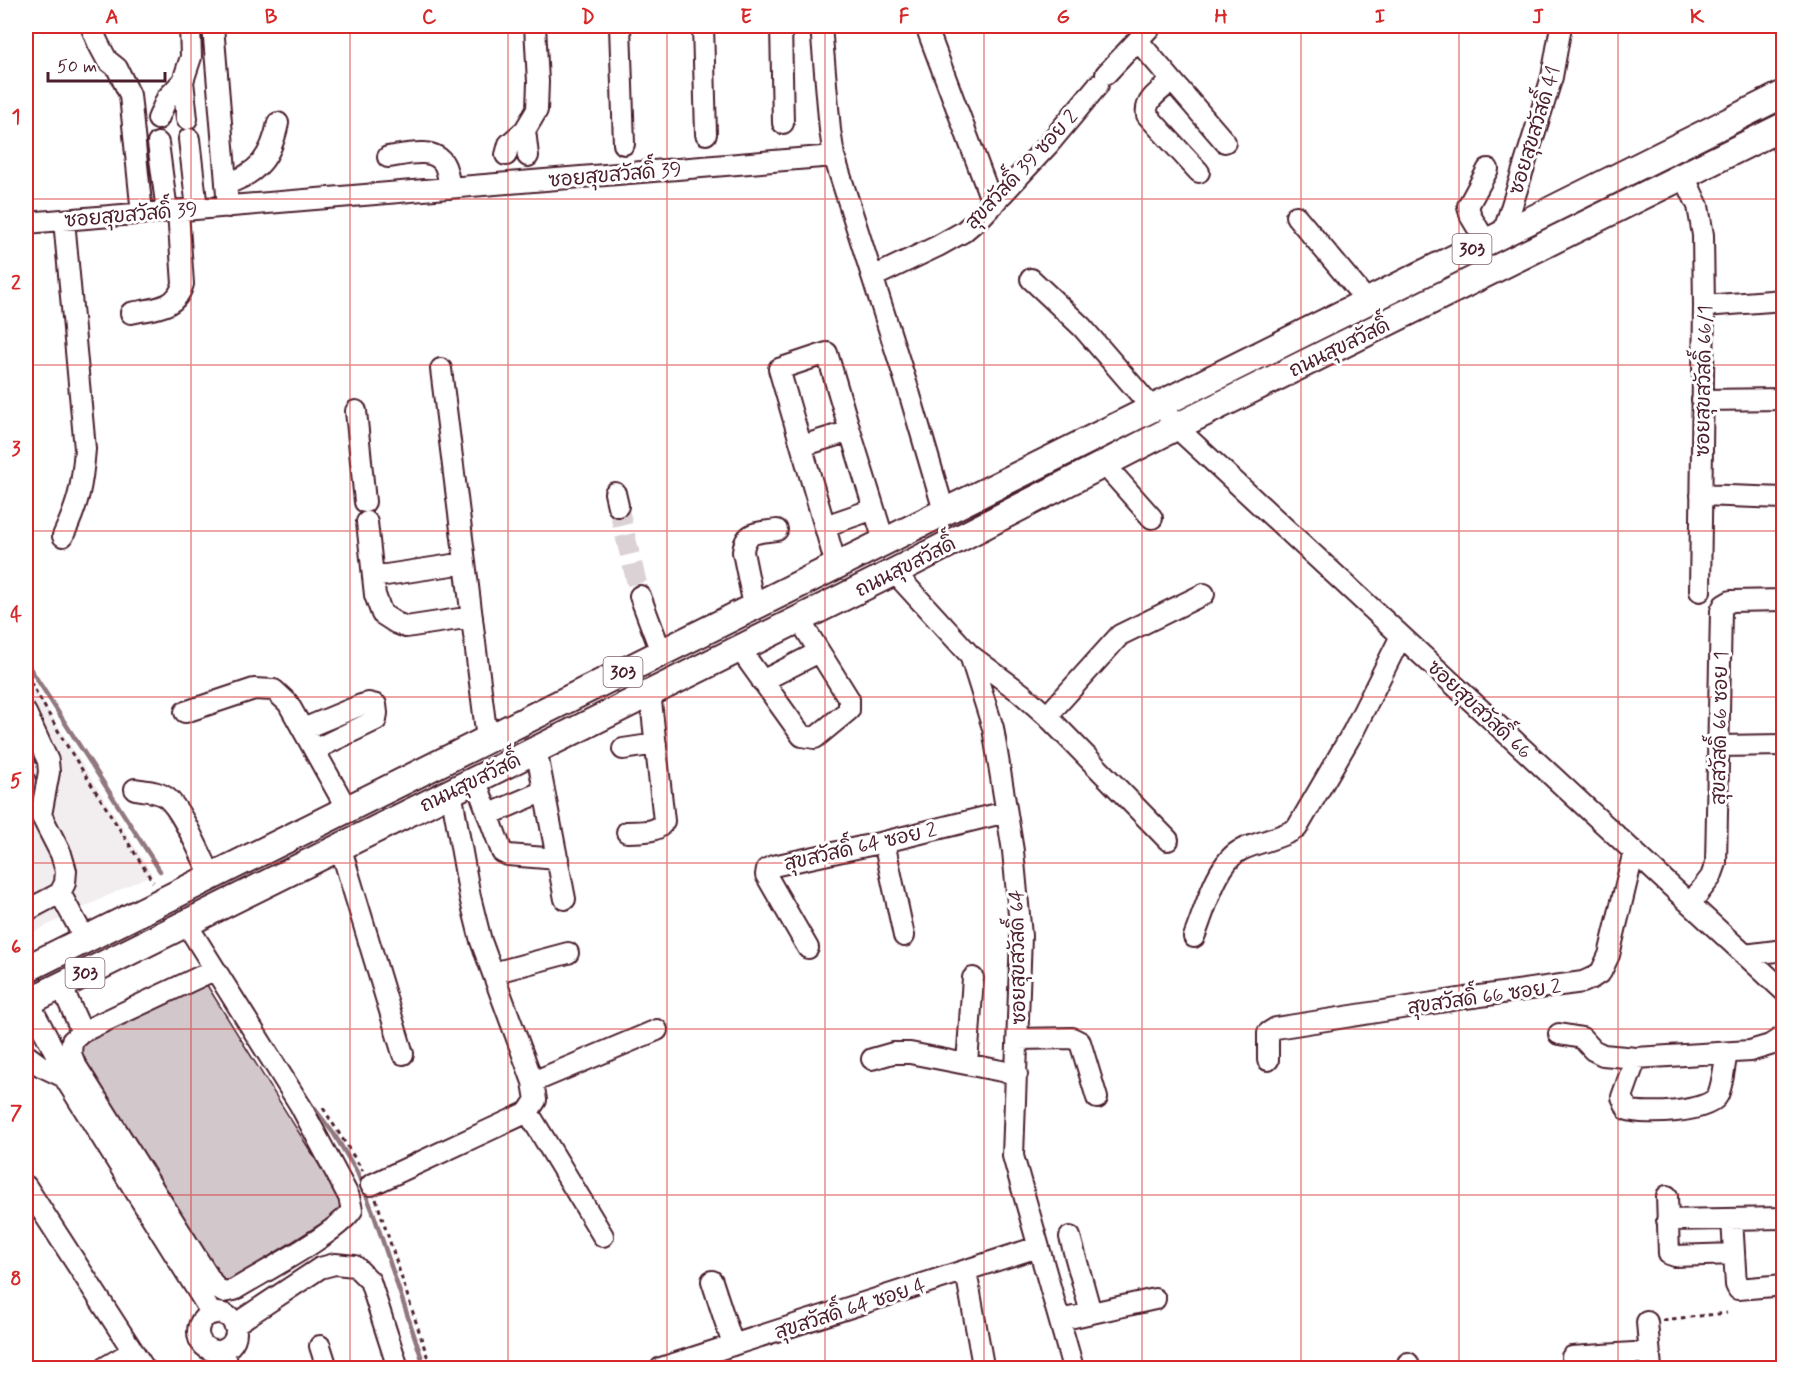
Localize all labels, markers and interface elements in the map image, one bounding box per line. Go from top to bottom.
text: A [105,4,119,31]
text: B [265,4,278,31]
text: C [422,4,437,31]
text: D [581,4,595,31]
text: E [740,4,752,31]
text: F [899,4,910,31]
text: G [1056,4,1070,31]
text: H [1214,4,1228,31]
text: I [1375,4,1385,31]
text: J [1532,4,1544,31]
text: K [1690,4,1705,31]
scale bar [48,45,165,83]
text: 50 m [57,55,97,79]
street label: ซอยสุขสวัสดิ์ 41 [1497,61,1569,198]
street label: สุขสวัสดิ์ 39 ซอย 2 [955,100,1085,236]
text: 1 [12,104,20,131]
street label: ซอยสุขสวัสดิ์ 39 [547,150,683,196]
street label: ซอยสุขสวัสดิ์ 39 [63,190,199,236]
road number: 303 [1452,234,1492,264]
text: 2 [11,270,21,297]
street label: ซอยสุขสวัสดิ์ 66/1 [1683,305,1720,457]
street label: ถนนสุขสวัสดิ์ [1282,307,1395,385]
text: 3 [11,436,21,463]
street label: ถนนสุขสวัสดิ์ [848,525,961,605]
text: 4 [10,602,22,629]
street label: ซอยสุขสวัสดิ์ 66 [1420,650,1541,766]
street label: สุขสวัสดิ์ 66 ซอย 1 [1699,651,1736,805]
road number: 303 [604,657,642,687]
street label: ถนนสุขสวัสดิ์ [413,742,526,820]
text: 5 [10,768,22,795]
street label: สุขสวัสดิ์ 64 ซอย 2 [780,811,940,879]
street label: ซอยสุขสวัสดิ์ 64 [998,889,1034,1025]
text: 6 [11,934,21,961]
road number: 303 [66,958,104,988]
street label: สุขสวัสดิ์ 66 ซอย 2 [1405,967,1563,1023]
text: 7 [10,1100,22,1127]
text: 8 [10,1266,22,1293]
street label: สุขสวัสดิ์ 64 ซอย 4 [769,1266,930,1348]

